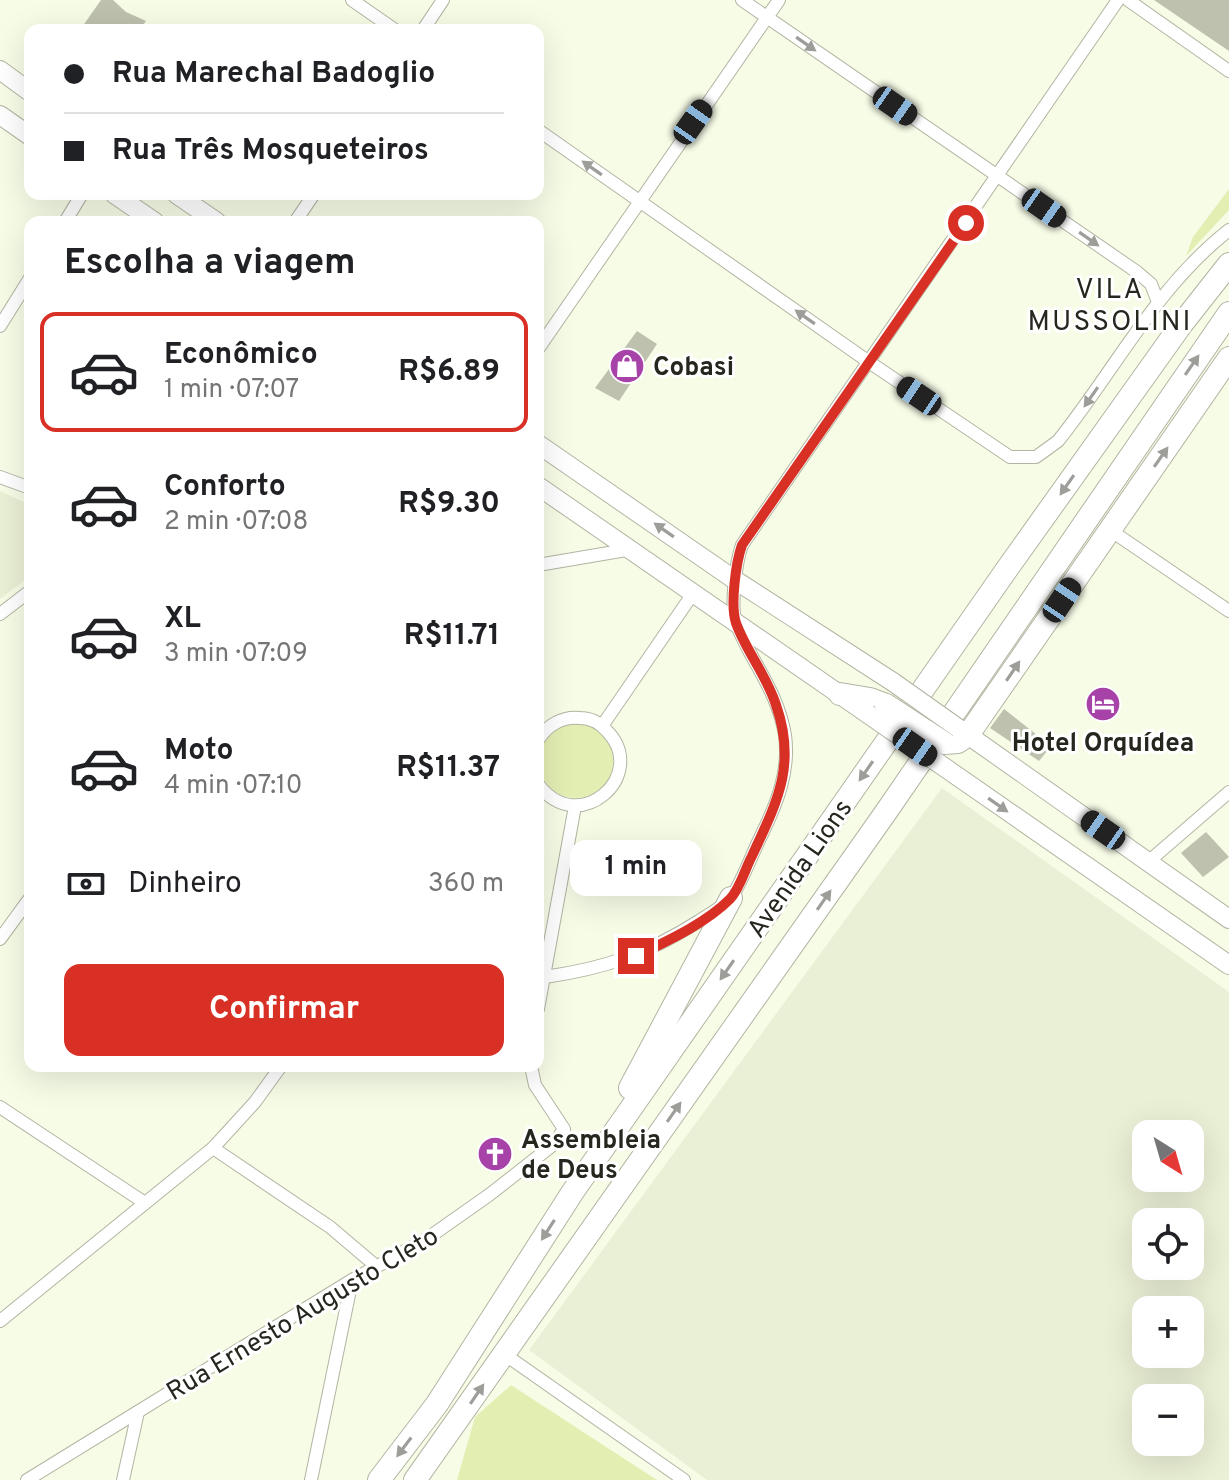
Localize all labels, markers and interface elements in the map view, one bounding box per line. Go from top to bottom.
one-way arrow [795,36,816,51]
text: Rua Marechal Badoglio [112,56,435,93]
car [868,82,922,130]
car [669,95,717,149]
text: Rua Três Mosqueteiros [112,133,429,170]
one-way arrow [581,161,602,176]
car [1017,184,1071,232]
route start [948,205,984,241]
one-way arrow [1079,231,1100,246]
text: Escolha a viagem [64,241,356,287]
district label: VILA MUSSOLINI [1028,273,1192,341]
one-way arrow [794,310,815,325]
icon: car [68,336,140,408]
text: Econômico [164,337,318,374]
shop icon: Cobasi [608,347,646,385]
place label: Cobasi [653,352,734,385]
text: R$6.89 [398,354,500,391]
one-way arrow [1184,354,1199,375]
car [892,373,946,419]
text: 1 min · 07:07 [164,374,299,407]
one-way arrow [1084,387,1099,408]
one-way arrow [1153,447,1168,468]
icon: car [68,468,140,540]
text: Conforto [164,469,286,506]
one-way arrow [1060,474,1075,495]
text: R$9.30 [398,486,500,523]
text: 2 min · 07:08 [164,506,308,539]
one-way arrow [653,523,674,538]
car [1039,573,1085,627]
icon: car [68,600,140,672]
text: XL [164,601,201,638]
text: R$11.71 [404,618,500,655]
text: 3 min · 07:09 [164,638,308,671]
one-way arrow [1005,661,1020,682]
hotel icon: Hotel Orquídea [1084,685,1122,723]
car [888,723,942,771]
place label: Hotel Orquídea [1012,728,1194,761]
icon: car [68,732,140,804]
text: Moto [164,733,234,770]
text: R$11.37 [396,750,500,787]
one-way arrow [859,761,874,782]
text: 4 min · 07:10 [164,770,302,803]
street label: Avenida Lions [741,794,861,945]
one-way arrow [987,797,1008,812]
car [1076,806,1130,854]
callout: 1 min [570,840,702,896]
text: 1 min [605,851,667,884]
icon: cash [64,862,108,906]
text: Dinheiro [128,866,242,903]
text: 360 m [428,868,504,901]
one-way arrow [816,889,831,910]
route end [618,938,654,974]
one-way arrow [720,960,735,981]
button: Confirmar [64,964,504,1056]
one-way arrow [666,1102,681,1123]
north arrow [1132,1120,1204,1192]
map controls [1132,1120,1204,1456]
place label: Assembleia de Deus [521,1125,661,1188]
church icon: Assembleia de Deus [476,1135,514,1173]
button: locate [1132,1208,1204,1280]
one-way arrow [541,1220,556,1241]
street label: Rua Ernesto Augusto Cleto [161,1221,445,1410]
button: + [1132,1296,1204,1368]
one-way arrow [470,1383,484,1405]
button: − [1132,1384,1204,1456]
one-way arrow [397,1437,413,1457]

